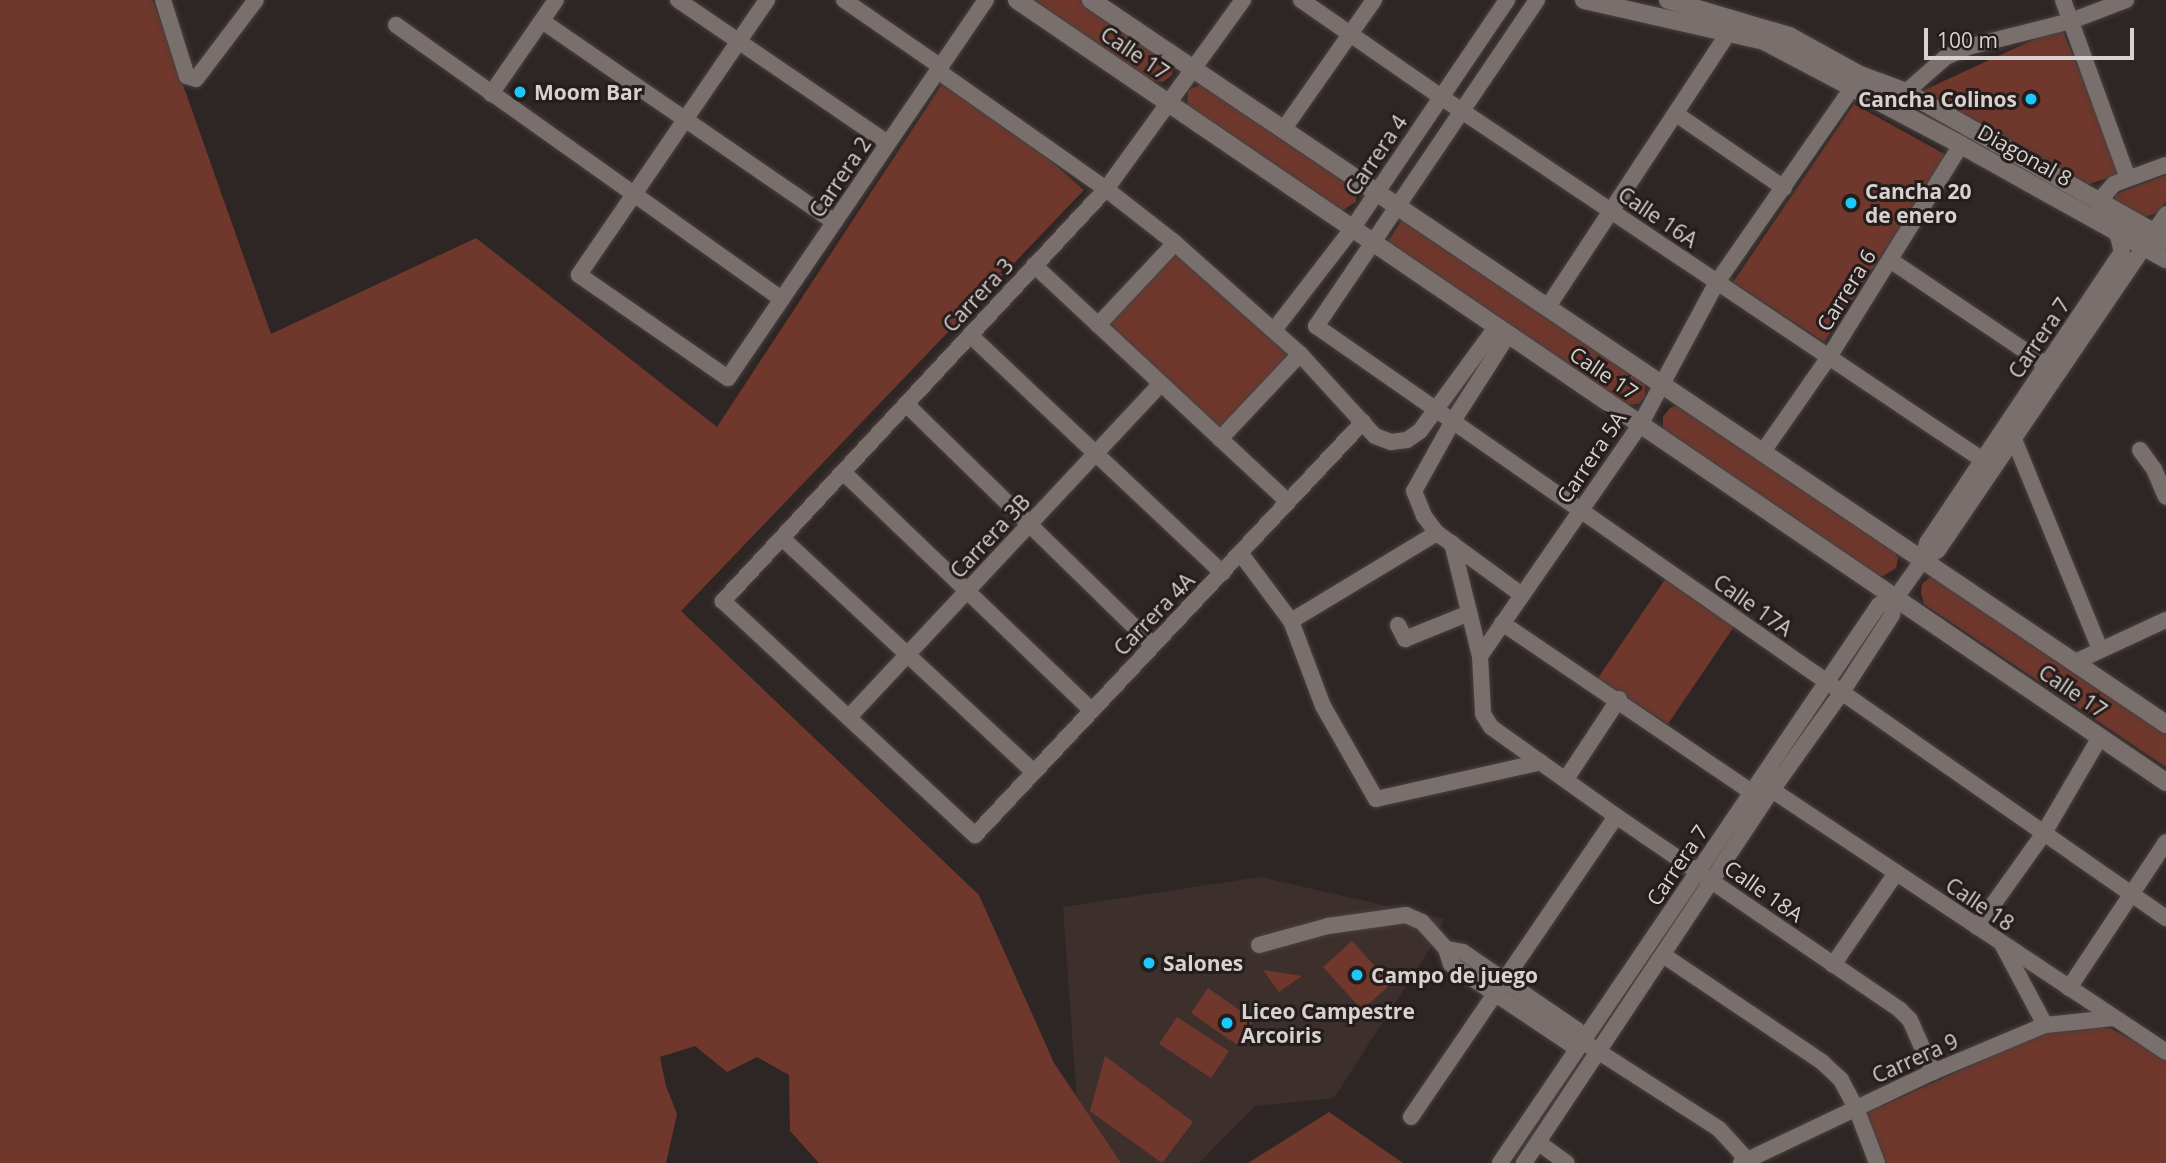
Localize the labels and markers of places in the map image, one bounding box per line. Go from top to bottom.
place label: Moom Bar [534,79,642,105]
marker: Moom Bar [512,84,528,100]
place label: Cancha Colinos [1858,86,2017,112]
marker: Cancha Colinos [2023,91,2039,107]
place label: Cancha 20 de enero [1865,178,1972,228]
marker: Cancha 20 de enero [1843,195,1859,211]
place label: Salones [1163,950,1243,976]
marker: Salones [1141,955,1157,971]
place label: Campo de juego [1371,962,1538,988]
marker: Campo de juego [1349,967,1365,983]
place label: Liceo Campestre Arcoiris [1241,998,1415,1048]
marker: Liceo Campestre Arcoiris [1219,1015,1235,1031]

